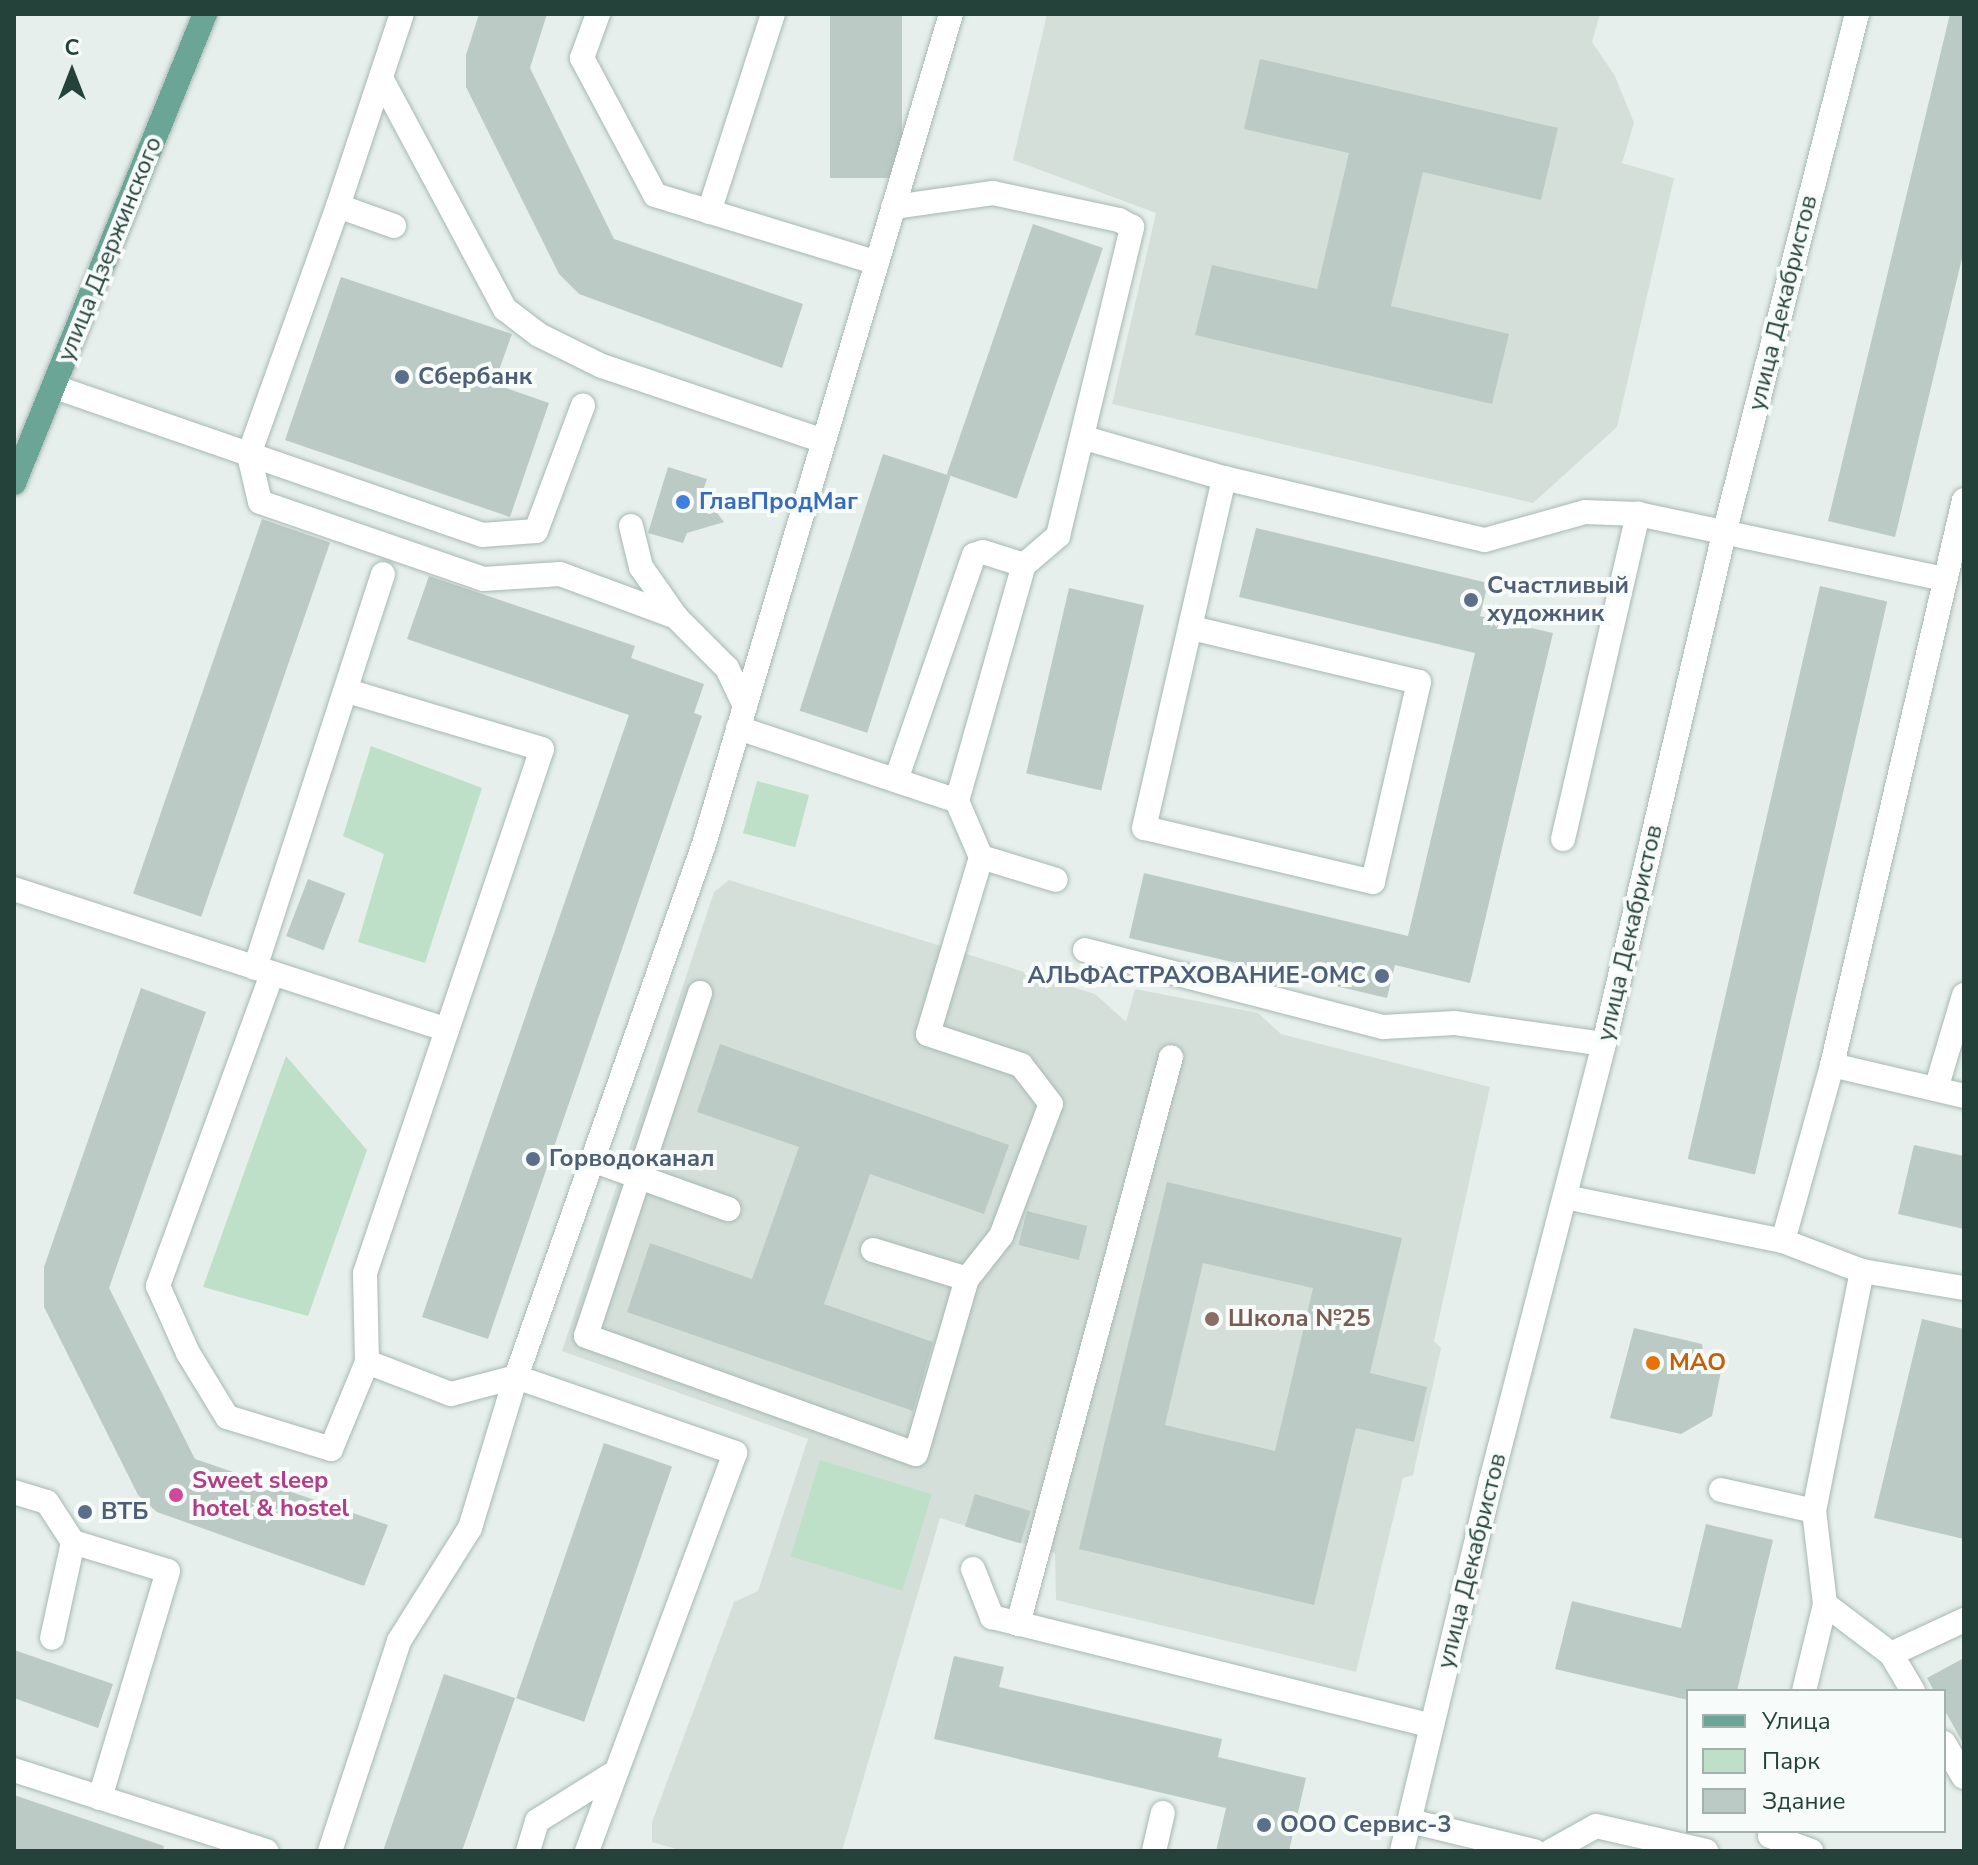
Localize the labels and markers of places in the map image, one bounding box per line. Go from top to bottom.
place label: Сбербанк [418,363,532,391]
marker: Сбербанк [393,368,411,386]
place label: ГлавПродМаг [699,488,858,516]
marker: ГлавПродМаг [674,493,692,511]
place label: Счастливый художник [1487,572,1629,628]
marker: Счастливый художник [1462,591,1480,609]
place label: АЛЬФАСТРАХОВАНИЕ-ОМС [1028,962,1366,990]
marker: АЛЬФАСТРАХОВАНИЕ-ОМС [1373,967,1391,985]
place label: Горводоканал [549,1145,714,1173]
marker: Горводоканал [524,1150,542,1168]
place label: Школа №25 [1228,1305,1371,1333]
marker: Школа №25 [1203,1310,1221,1328]
place label: МАО [1669,1349,1726,1377]
marker: МАО [1644,1354,1662,1372]
place label: Sweet sleep hotel & hostel [192,1467,349,1523]
marker: Sweet sleep hotel & hostel [167,1486,185,1504]
place label: ВТБ [101,1498,148,1526]
marker: ВТБ [76,1503,94,1521]
place label: ООО Сервис-3 [1280,1811,1452,1839]
marker: ООО Сервис-3 [1255,1816,1273,1834]

